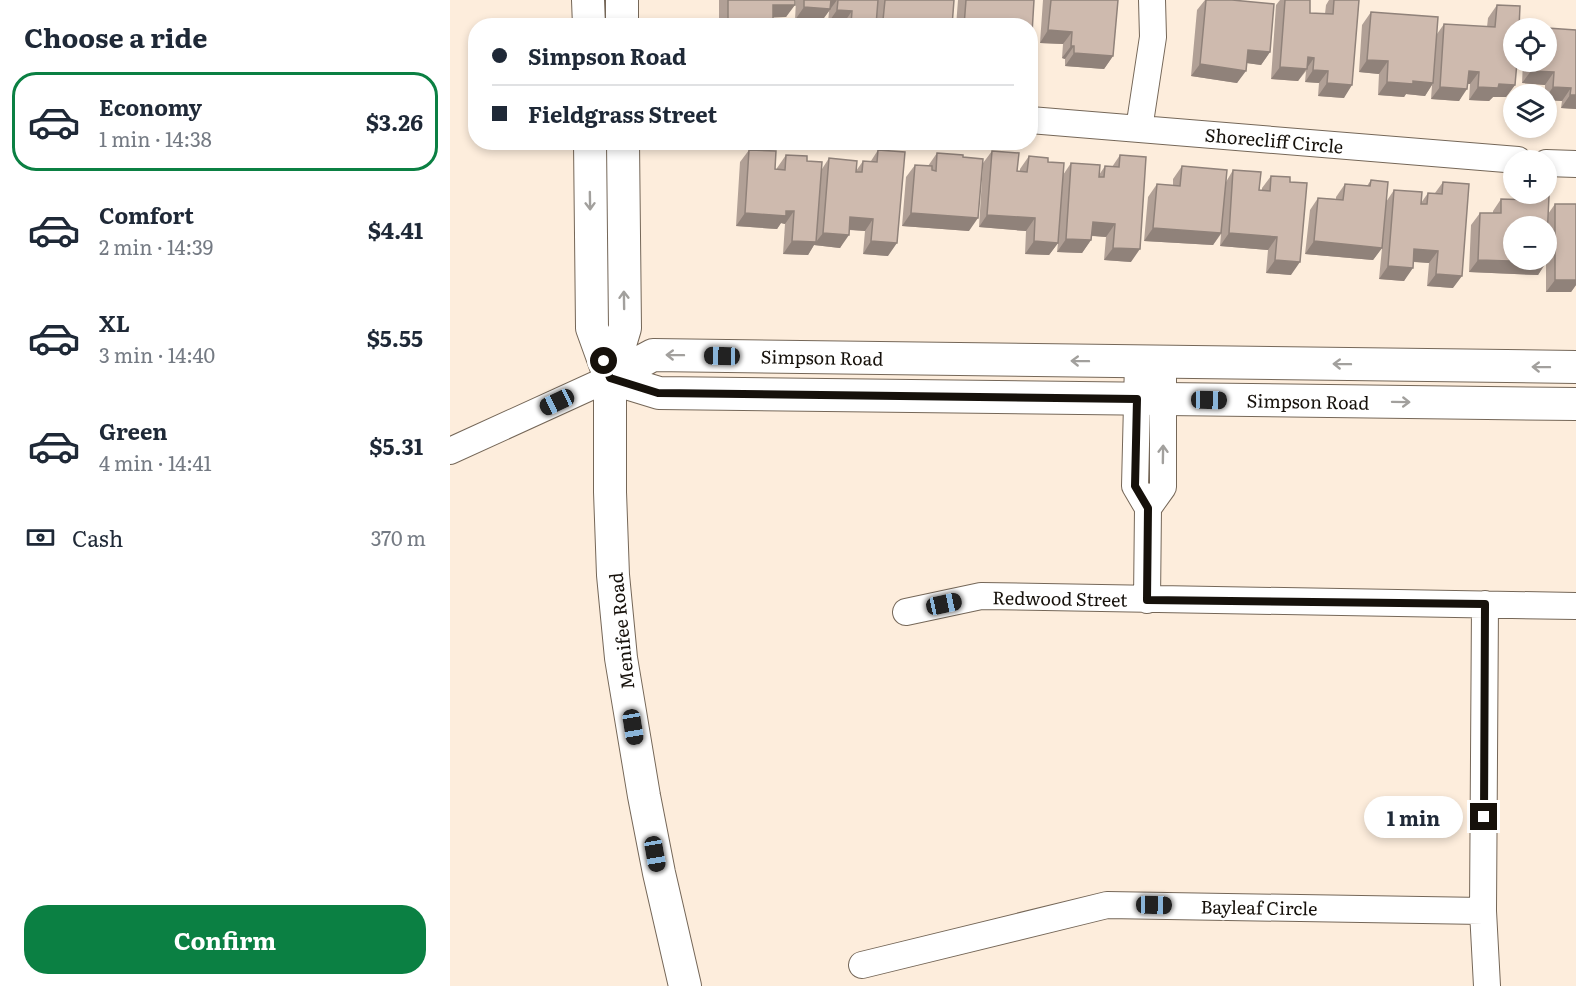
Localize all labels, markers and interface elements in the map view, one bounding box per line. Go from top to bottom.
text: Choose a ride [24,16,207,56]
map controls [1503,18,1557,270]
button: locate [1503,18,1557,72]
text: Simpson Road [528,39,687,72]
button: layers [1503,84,1557,138]
text: Economy [99,90,202,123]
icon: car [27,95,81,149]
text: Fieldgrass Street [528,97,717,130]
text: $3.26 [366,105,423,138]
street label: Shorecliff Circle [1204,120,1344,160]
text: 1 min · 14:38 [99,123,212,153]
button: + [1503,150,1557,204]
one-way arrow [585,190,596,210]
text: Comfort [99,198,194,231]
icon: car [27,203,81,257]
text: $4.41 [368,213,423,246]
button: − [1503,216,1557,270]
text: 2 min · 14:39 [99,231,213,261]
one-way arrow [619,291,630,311]
text: XL [99,306,130,339]
icon: car [27,311,81,365]
text: $5.55 [367,321,423,354]
text: 3 min · 14:40 [99,339,215,369]
street label: Simpson Road [760,342,884,372]
route start [590,347,617,374]
car [704,347,740,365]
one-way arrow [665,349,685,361]
one-way arrow [1070,355,1090,367]
one-way arrow [1333,358,1353,370]
one-way arrow [1531,361,1551,373]
car [537,386,577,418]
street label: Simpson Road [1246,386,1370,416]
car [1191,391,1227,409]
one-way arrow [1391,396,1411,408]
text: Green [99,414,168,447]
icon: car [27,419,81,473]
text: $5.31 [369,429,423,462]
one-way arrow [1157,444,1169,464]
text: 4 min · 14:41 [99,447,212,477]
icon: cash [24,521,57,554]
text: Cash [72,521,123,554]
text: 370 m [371,522,426,552]
street label: Menifee Road [601,571,641,691]
street label: Redwood Street [992,583,1128,613]
car [925,591,963,617]
car [621,708,645,746]
callout: 1 min [1364,796,1463,838]
text: 1 min [1387,802,1440,832]
route end [1470,803,1497,830]
car [643,835,667,873]
street label: Bayleaf Circle [1200,892,1318,922]
car [1136,896,1172,914]
button: Confirm [24,905,426,974]

